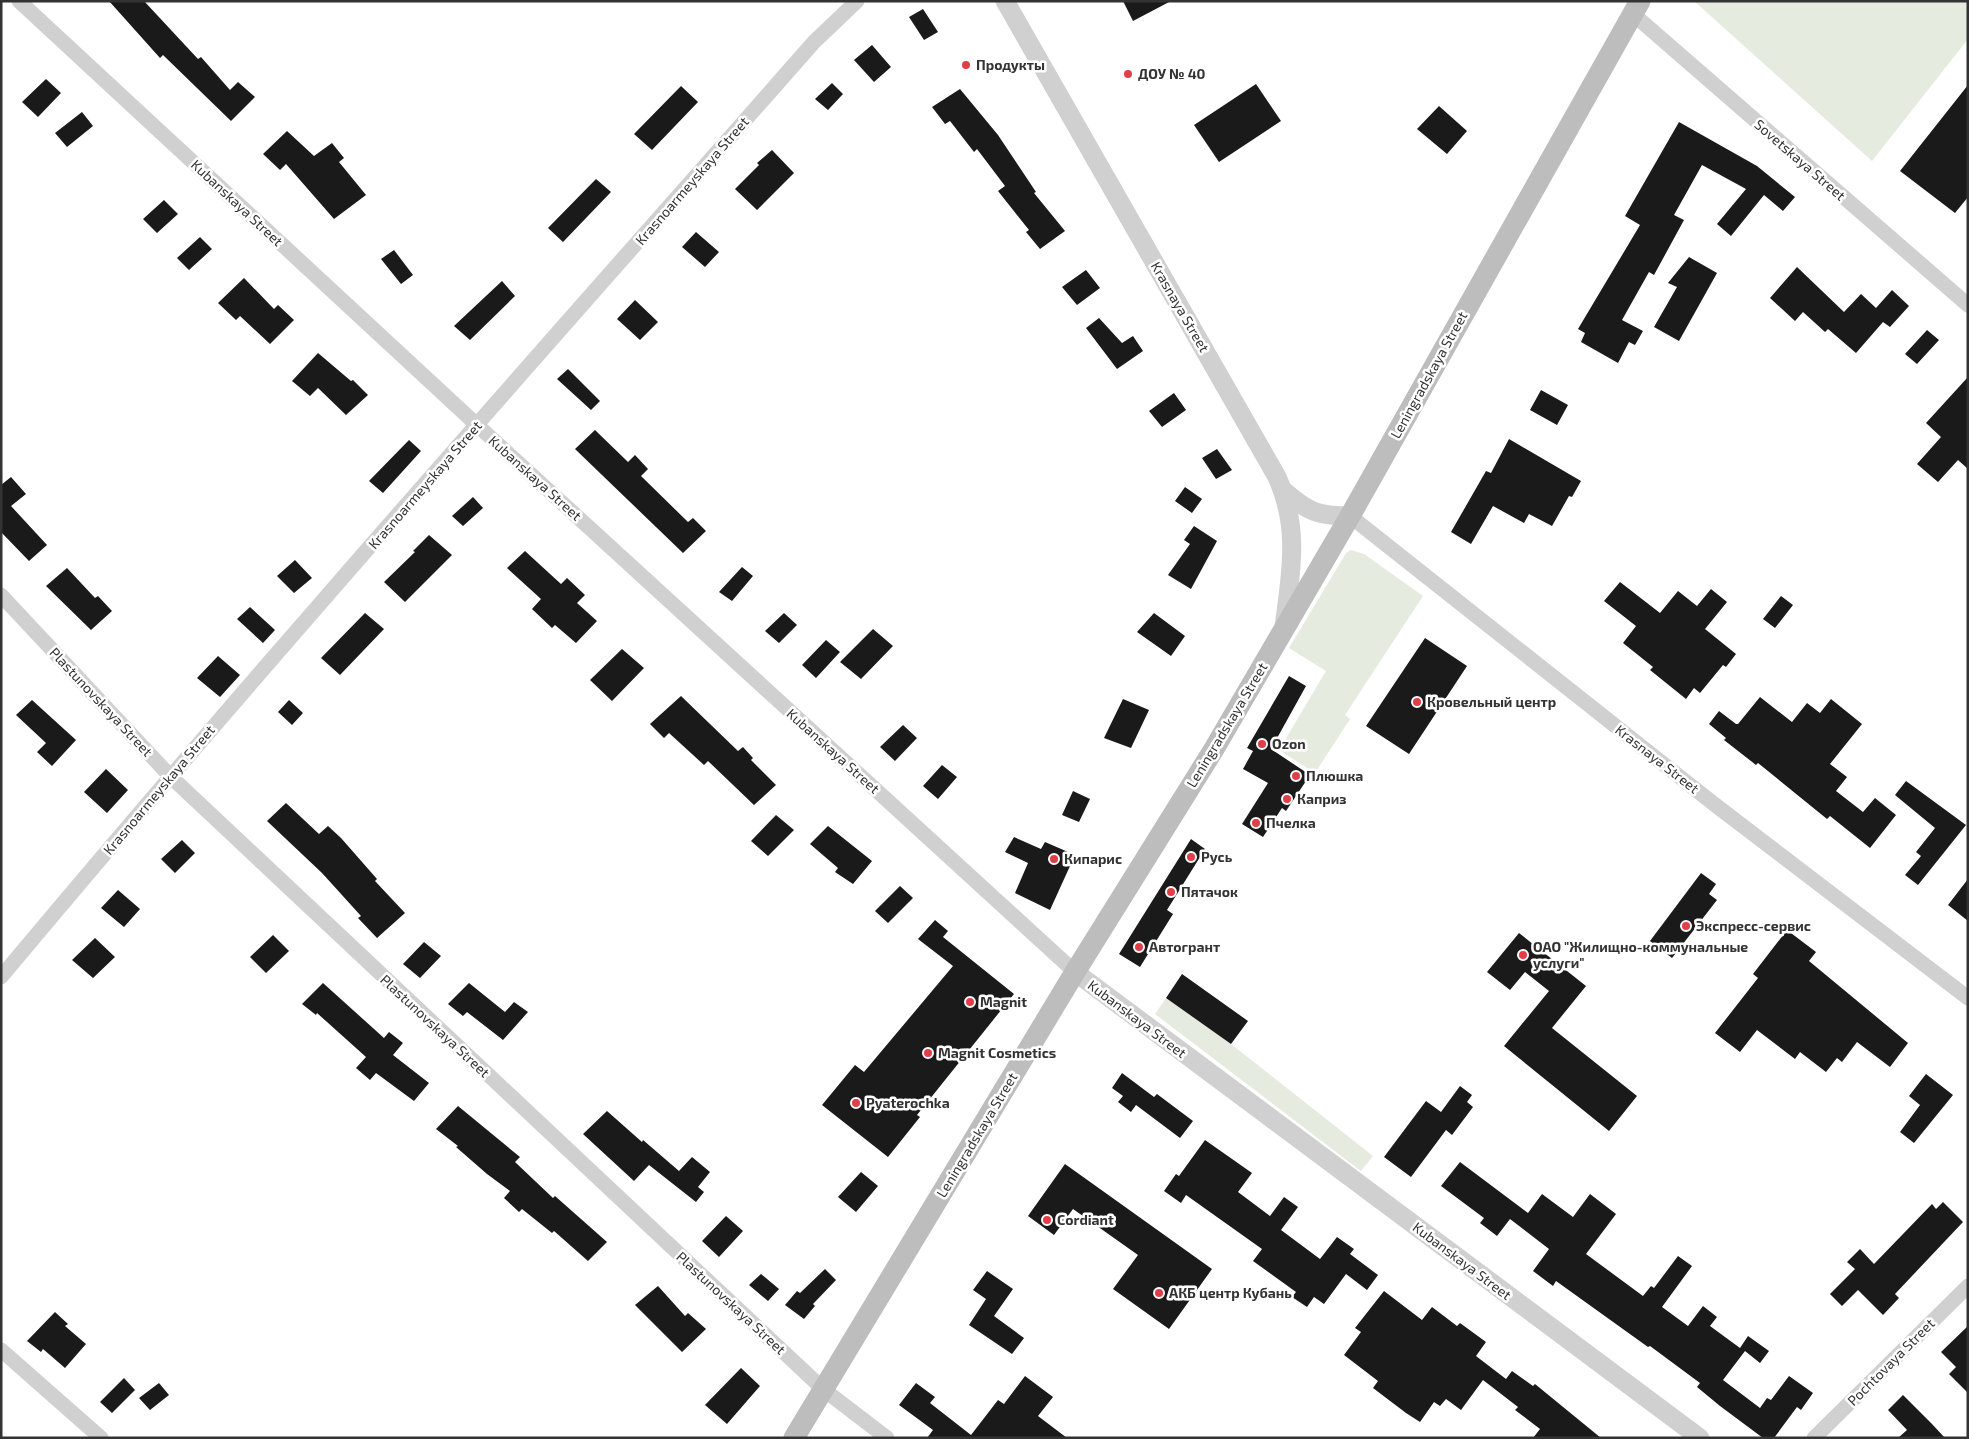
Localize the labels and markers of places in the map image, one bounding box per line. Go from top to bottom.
place label: Продукты [976,56,1045,73]
marker: Продукты [960,59,972,71]
place label: ДОУ № 40 [1138,65,1206,82]
marker: ДОУ № 40 [1122,68,1134,80]
place label: Кровельный центр [1427,693,1556,710]
marker: Кровельный центр [1411,696,1423,708]
place label: Ozon [1272,735,1306,752]
marker: Ozon [1256,738,1268,750]
place label: Плюшка [1306,767,1363,784]
marker: Плюшка [1290,770,1302,782]
place label: Каприз [1297,790,1347,807]
marker: Каприз [1281,793,1293,805]
place label: Пчелка [1266,814,1316,831]
marker: Пчелка [1250,817,1262,829]
place label: Русь [1201,848,1233,865]
place label: Кипарис [1064,850,1122,867]
marker: Русь [1185,851,1197,863]
marker: Кипарис [1048,853,1060,865]
place label: Пятачок [1181,883,1238,900]
marker: Пятачок [1165,886,1177,898]
place label: Экспресс-сервис [1696,917,1811,934]
marker: Экспресс-сервис [1680,920,1692,932]
place label: Автогрант [1149,938,1220,955]
place label: ОАО "Жилищно-коммунальные услуги" [1533,938,1748,971]
marker: Автогрант [1133,941,1145,953]
marker: ОАО "Жилищно-коммунальные услуги" [1517,949,1529,961]
place label: Magnit [980,993,1027,1010]
marker: Magnit [964,996,976,1008]
place label: Magnit Cosmetics [938,1044,1056,1061]
marker: Magnit Cosmetics [922,1047,934,1059]
place label: Pyaterochka [866,1094,950,1111]
marker: Pyaterochka [850,1097,862,1109]
place label: Cordiant [1057,1211,1114,1228]
marker: Cordiant [1041,1214,1053,1226]
place label: АКБ центр Кубань [1169,1284,1292,1301]
marker: АКБ центр Кубань [1153,1287,1165,1299]

